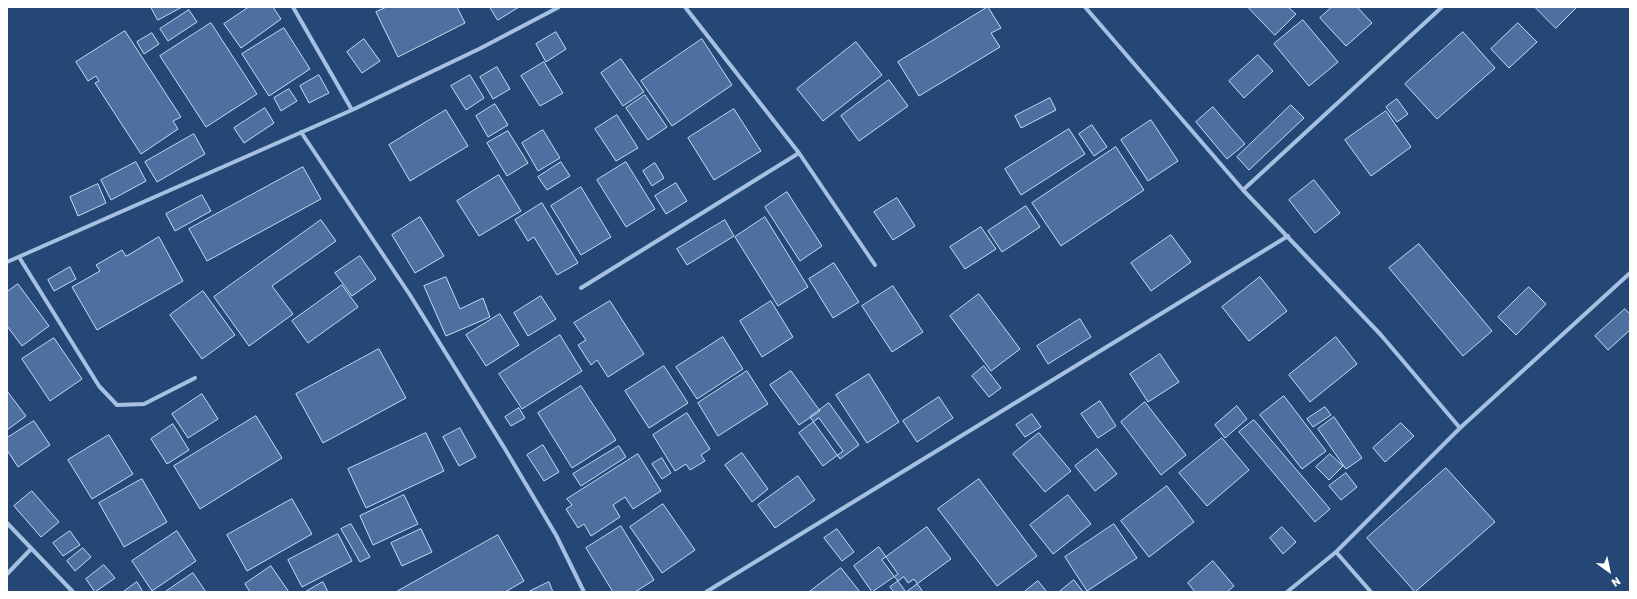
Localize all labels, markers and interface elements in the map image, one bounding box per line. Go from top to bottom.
north arrow [1589,551,1629,591]
text: N [1609,574,1623,589]

